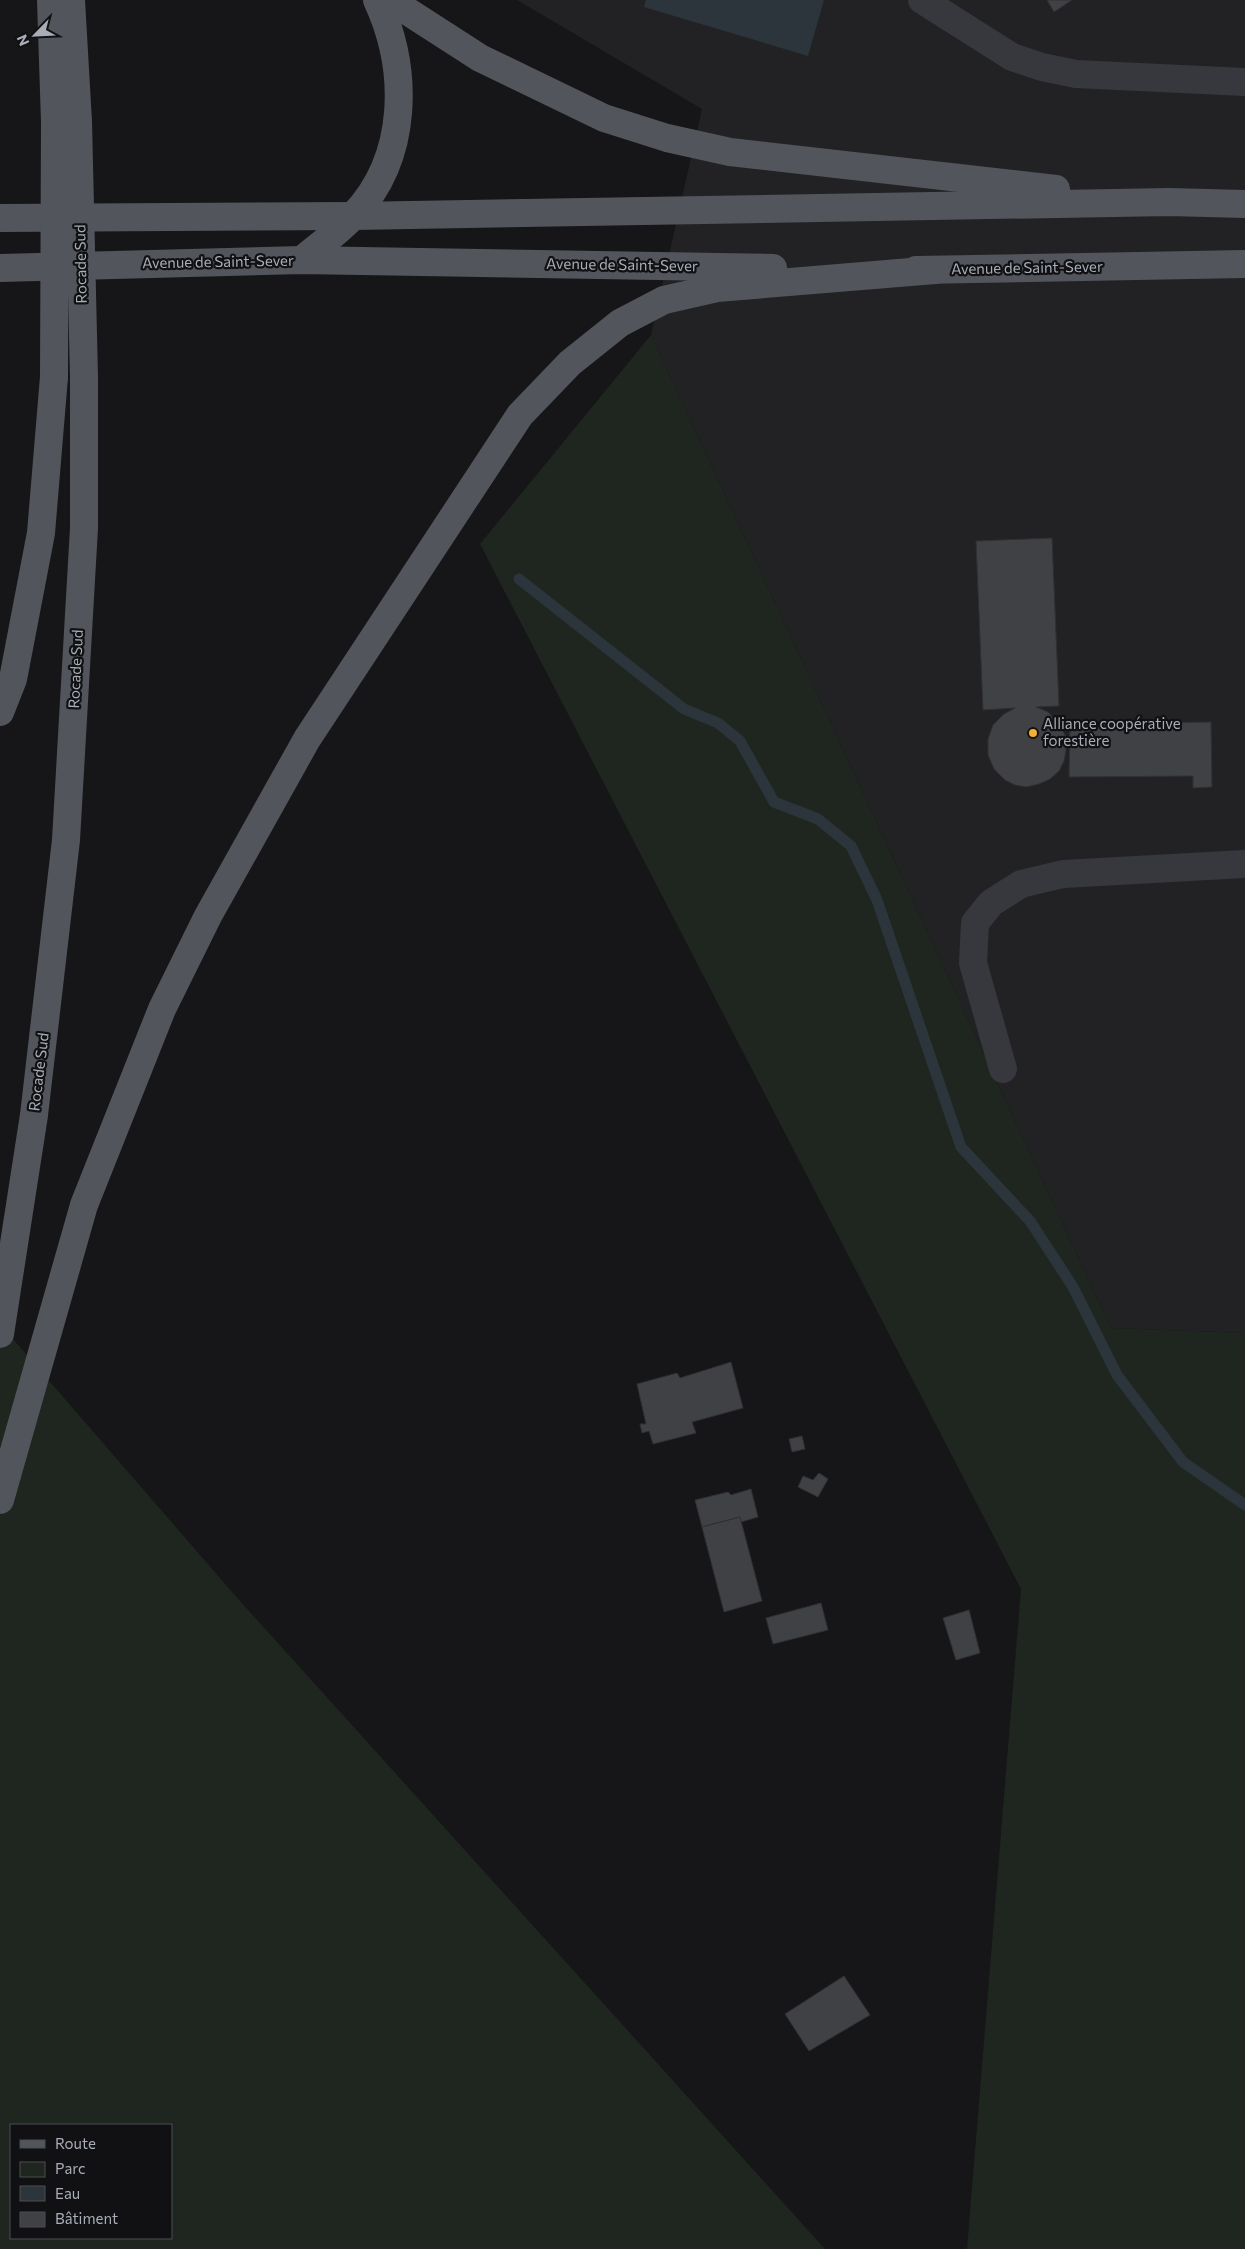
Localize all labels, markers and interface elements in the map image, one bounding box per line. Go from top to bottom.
north arrow [10,10,60,60]
text: N [13,32,33,49]
street label: Rocade Sud [70,224,90,304]
street label: Avenue de Saint-Sever [142,251,294,271]
street label: Avenue de Saint-Sever [546,254,698,274]
street label: Avenue de Saint-Sever [951,257,1103,277]
street label: Rocade Sud [64,629,86,709]
place label: Alliance coopérative forestière [1043,714,1181,749]
marker: Alliance coopérative forestière [1027,727,1039,739]
street label: Rocade Sud [24,1032,52,1112]
legend [10,2124,172,2239]
text: Route [55,2134,96,2152]
text: Parc [55,2159,85,2177]
text: Eau [55,2184,80,2202]
text: Bâtiment [55,2209,118,2227]

